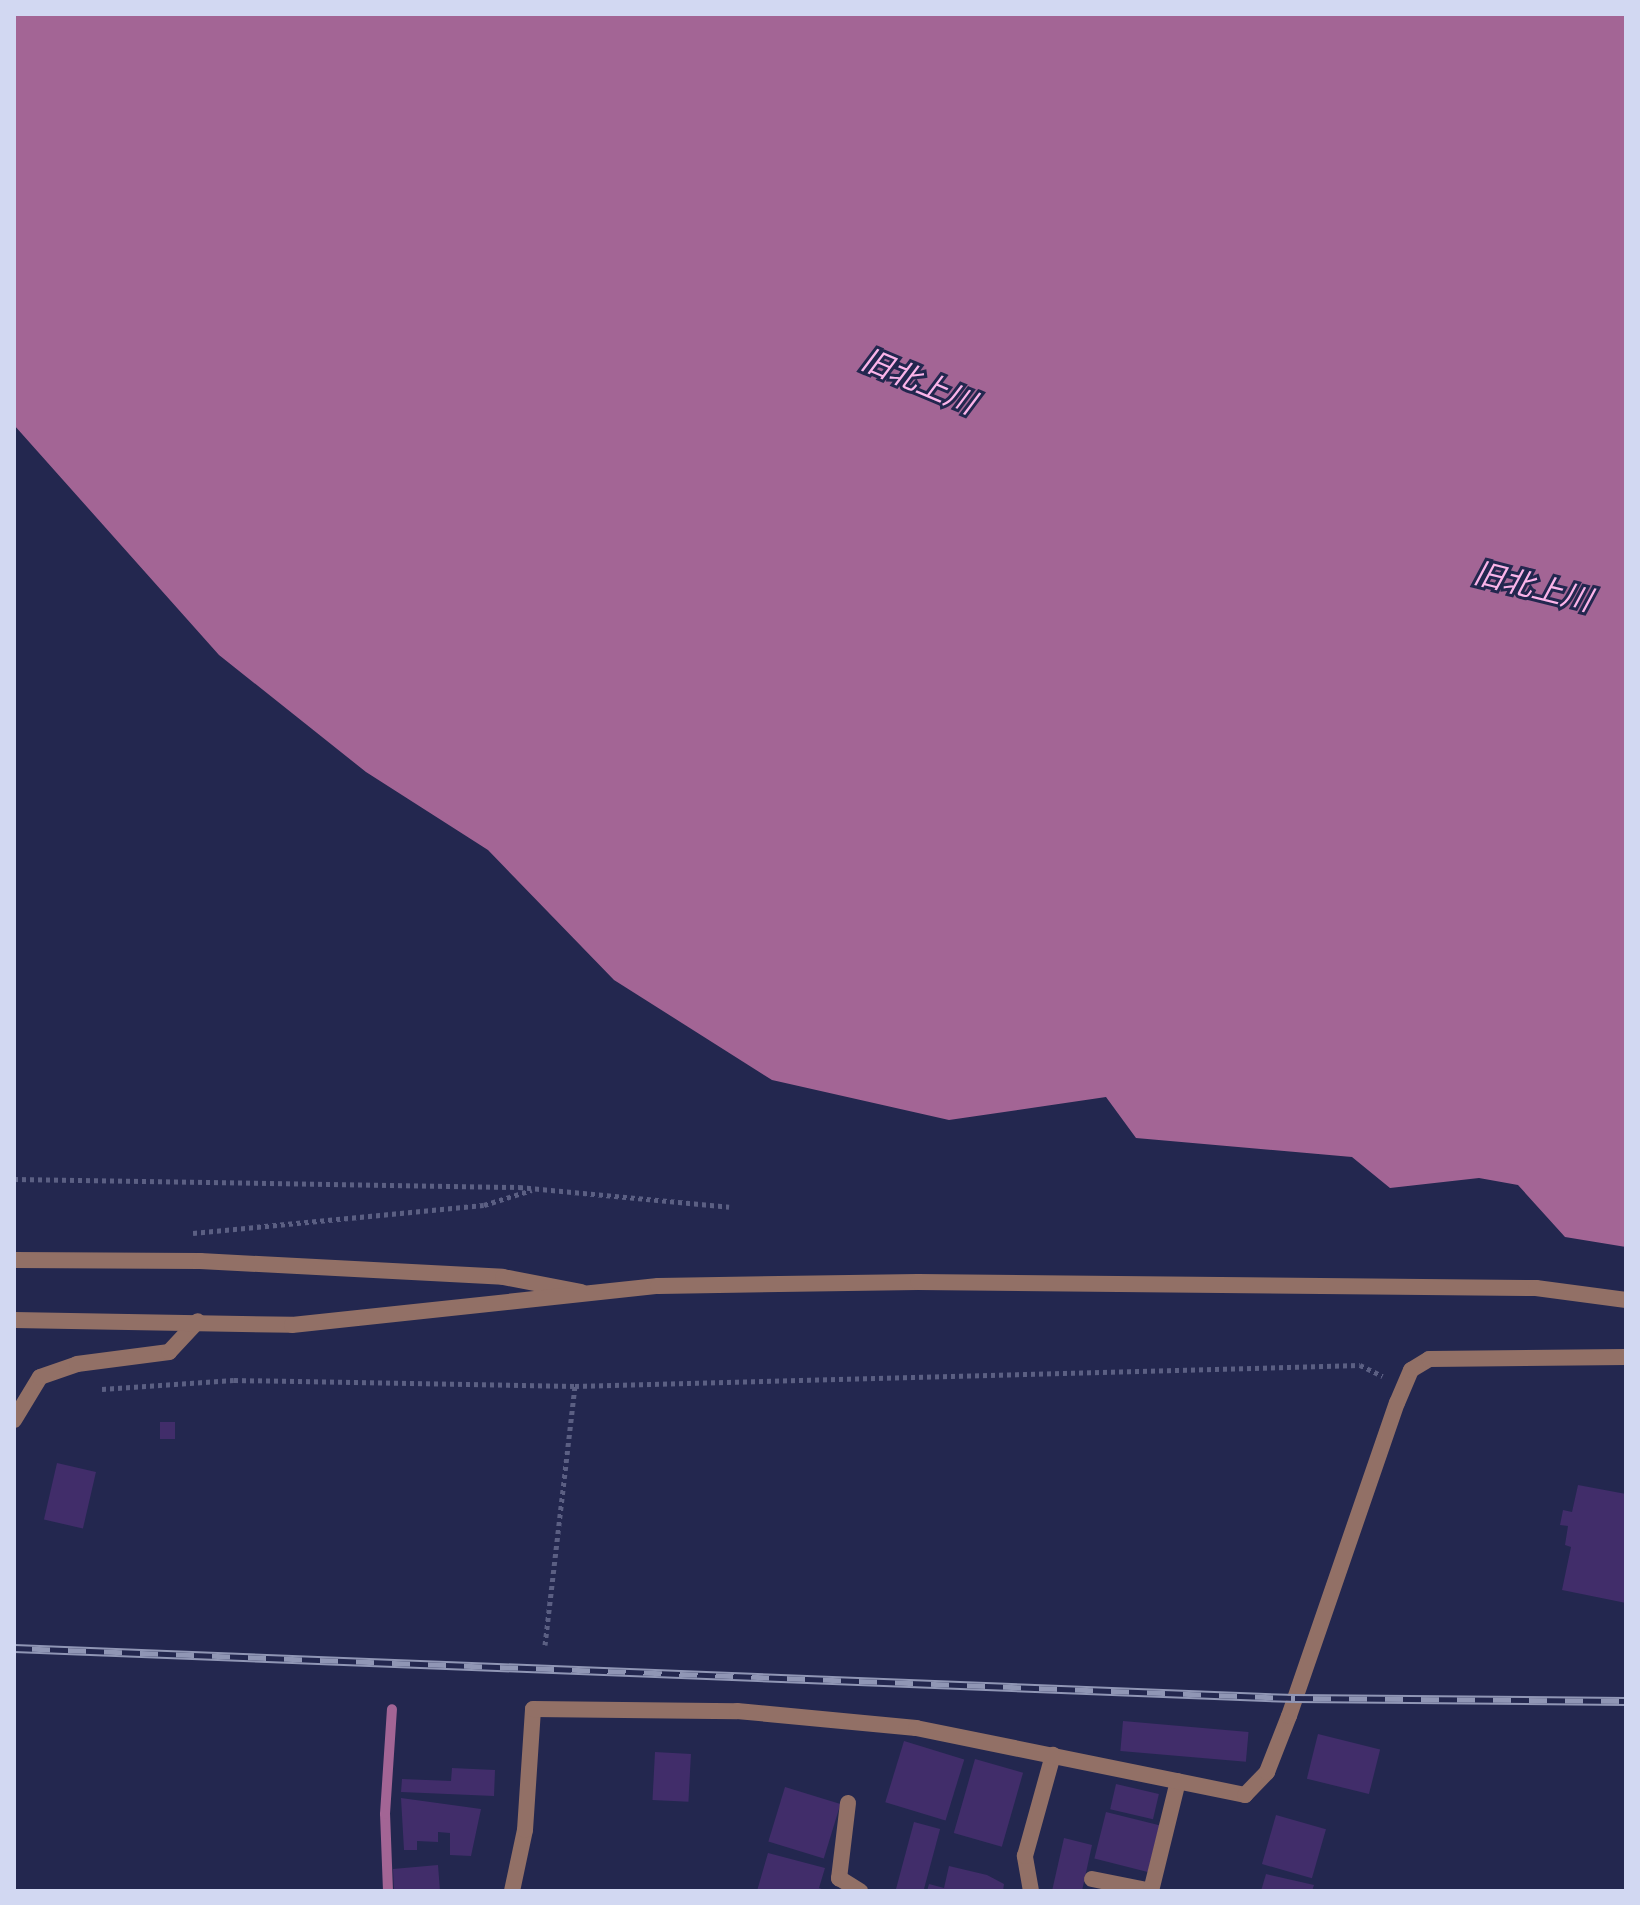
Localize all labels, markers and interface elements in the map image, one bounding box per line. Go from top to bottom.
water label: 旧北上川 [857,340,981,420]
water label: 旧北上川 [1470,553,1596,617]

